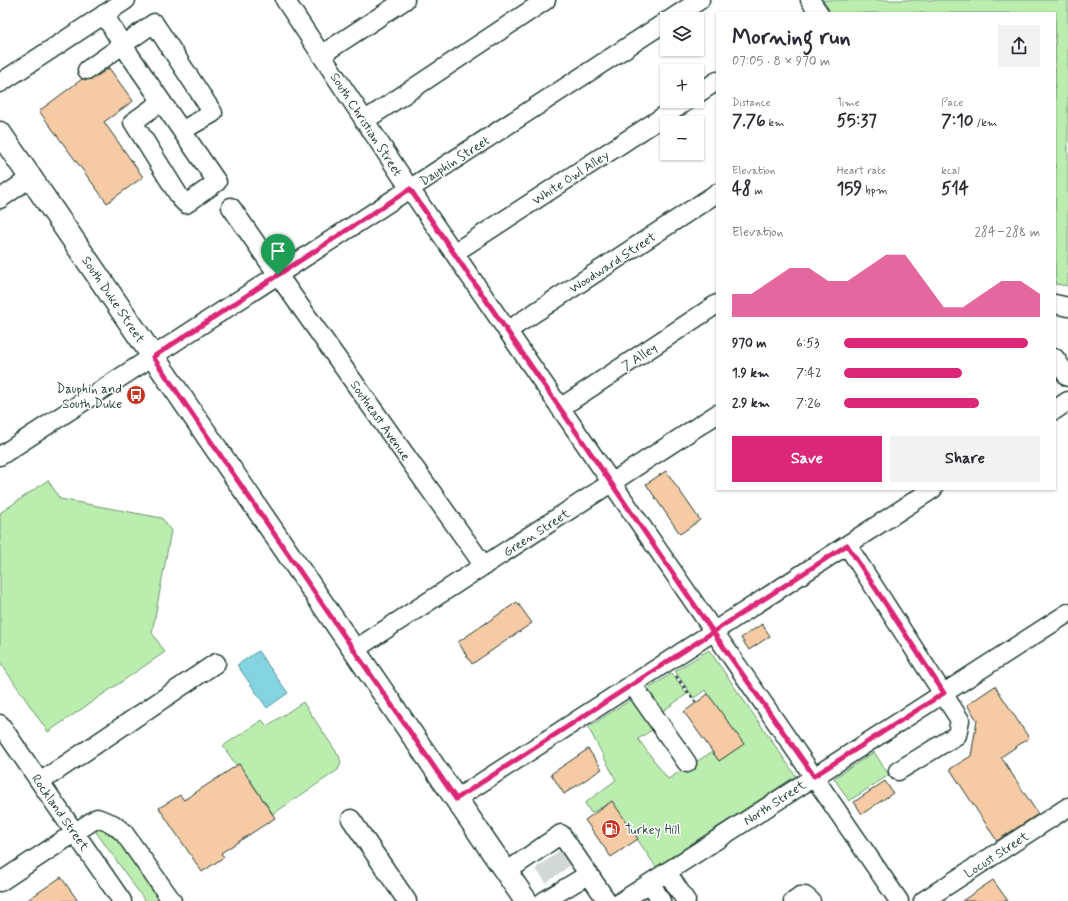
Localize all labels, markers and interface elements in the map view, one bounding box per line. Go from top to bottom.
map controls [660,12,704,160]
button: layers [660,12,704,56]
text: Morning run [732,24,851,52]
button: share [998,25,1040,67]
text: 07:05 · 8 × 970 m [732,53,830,70]
button: + [660,64,704,108]
street label: South Christian Street [326,70,406,180]
text: Distance [732,96,771,110]
text: Time [837,96,860,110]
text: Pace [941,96,963,110]
text: 7.76 [732,110,766,132]
text: 55:37 [837,110,877,132]
text: 7:10 [941,110,974,132]
button: − [660,116,704,160]
text: km [766,116,785,130]
text: /km [974,116,997,130]
street label: Dauphin Street [417,132,493,190]
street label: White Owl Alley [529,147,613,209]
text: Elevation [732,164,775,178]
text: Heart rate [837,164,886,178]
text: kcal [941,164,960,178]
text: 48 [732,178,751,200]
text: 159 [837,178,862,200]
text: 514 [941,178,969,200]
text: m [751,184,763,198]
text: bpm [862,184,887,198]
text: Elevation [732,224,783,241]
text: 284–288 m [974,224,1040,241]
street label: Woodward Street [566,229,659,298]
pin [261,234,295,275]
icon: arrive [267,240,289,262]
street label: South Duke Street [77,253,148,347]
text: 970 m [732,335,767,352]
text: 6:53 [796,335,819,352]
street label: 7 Alley [619,340,661,375]
text: 1.9 km [732,365,769,382]
text: 7:42 [796,365,822,382]
street label: Southeast Avenue [346,377,414,464]
place label: Dauphin and South Duke [56,381,122,413]
bus stop icon: Dauphin and South Duke [125,384,147,406]
text: 2.9 km [732,395,770,412]
text: 7:26 [796,395,821,412]
button: Save [732,436,882,482]
button: Share [890,436,1040,482]
street label: Green Street [500,505,574,561]
street label: Rockland Street [27,771,93,855]
street label: North Street [740,777,809,830]
fuel station icon: Turkey Hill [600,818,622,840]
place label: Turkey Hill [625,822,680,839]
street label: Locust Street [961,828,1033,882]

